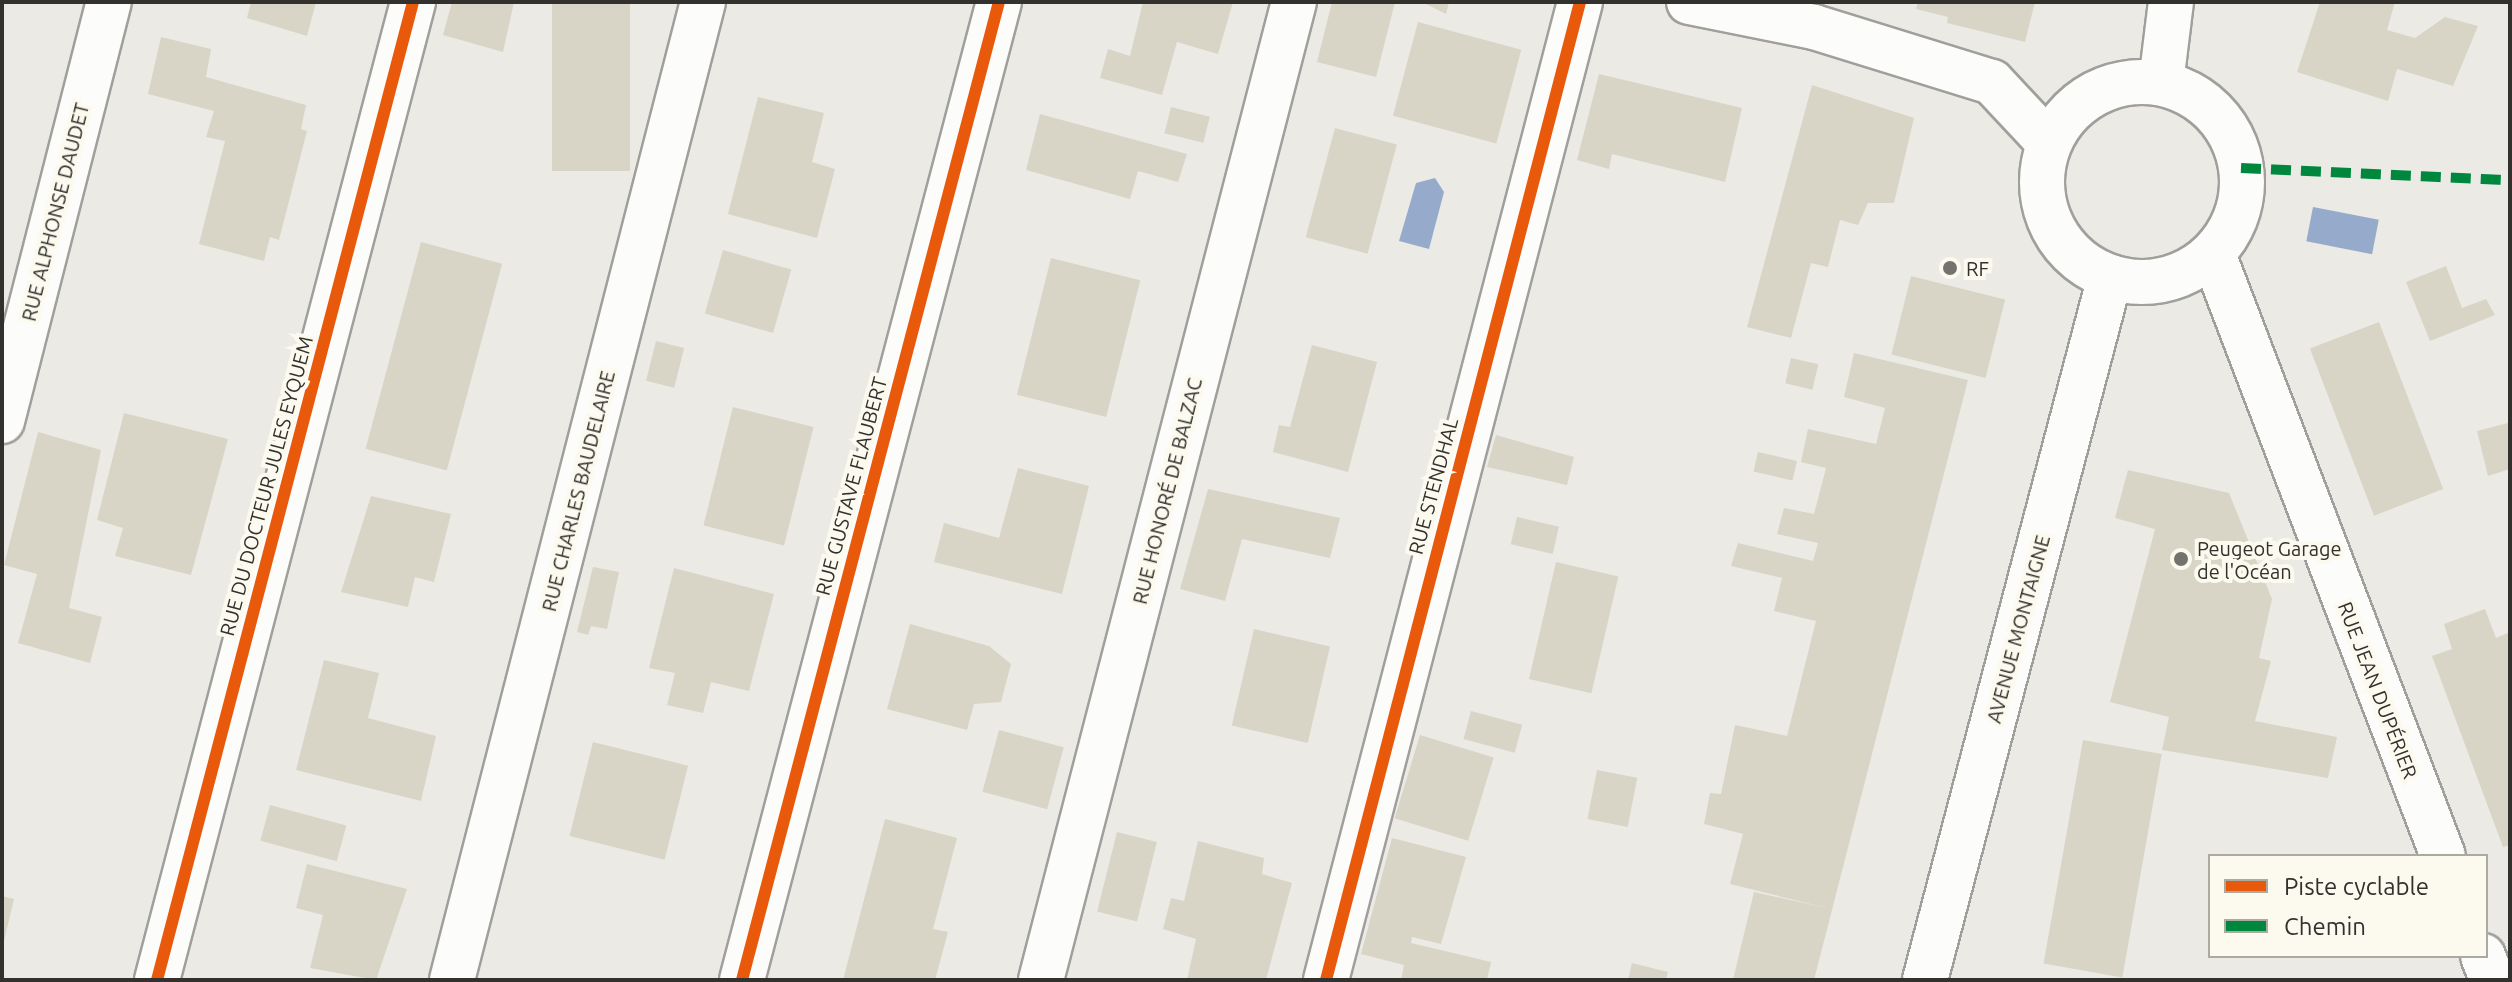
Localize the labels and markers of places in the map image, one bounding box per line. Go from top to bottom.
place label: RF [1966,256,1989,280]
marker: RF [1941,259,1959,277]
place label: Peugeot Garage de l'Océan [2197,536,2342,583]
marker: Peugeot Garage de l'Océan [2172,550,2190,568]

